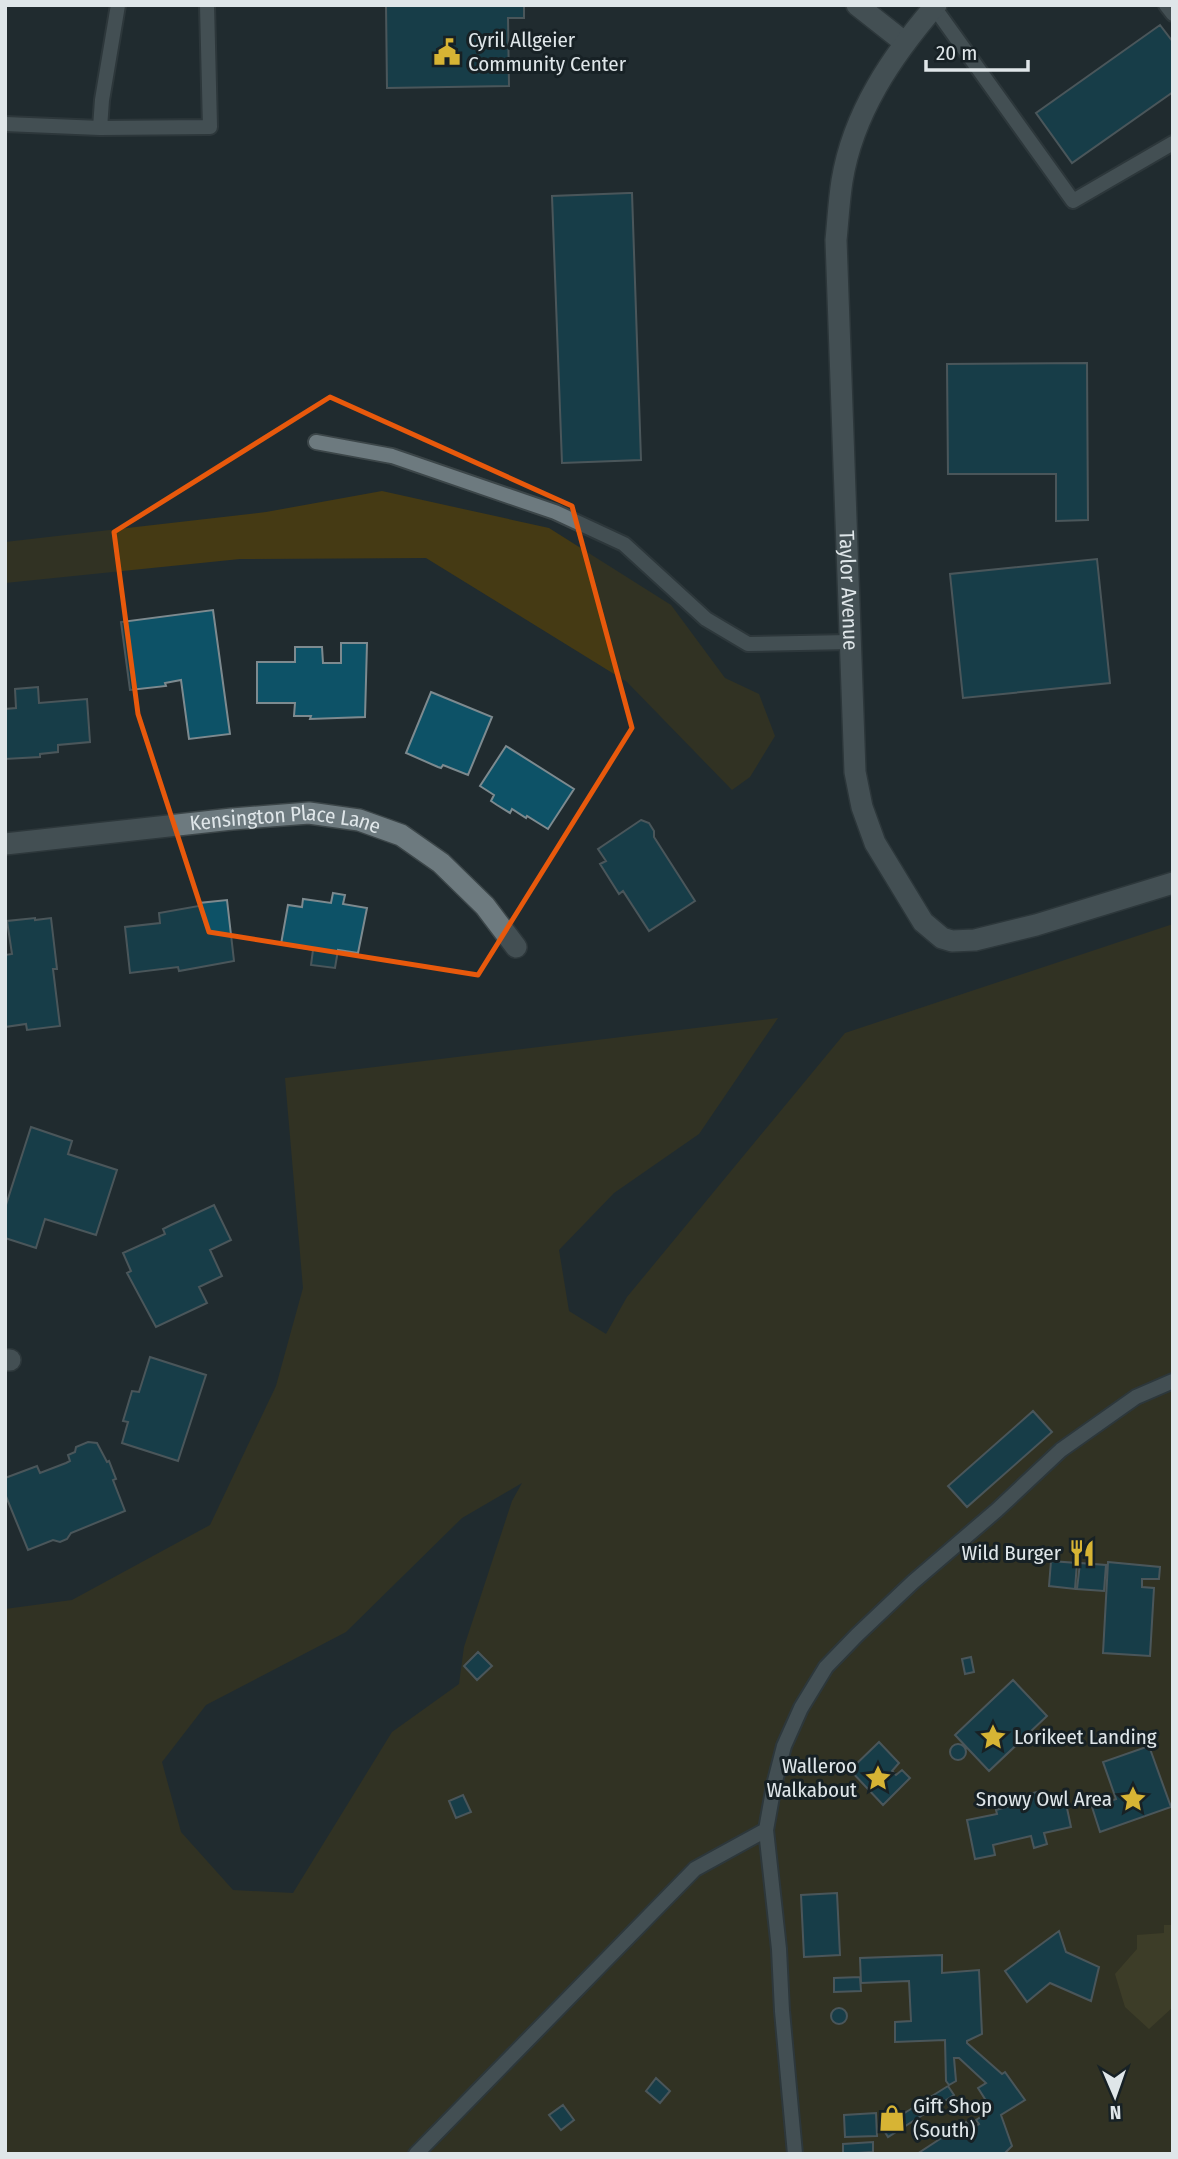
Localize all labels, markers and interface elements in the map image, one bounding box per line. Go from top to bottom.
place label: Cyril Allgeier Community Center [468,27,627,77]
scale bar [926,28,1028,72]
public building icon: Cyril Allgeier Community Center [432,37,462,67]
text: 20 m [936,40,977,66]
street label: Taylor Avenue [833,530,864,651]
street label: Kensington Place Lane [188,800,384,840]
restaurant icon: Wild Burger [1067,1538,1097,1568]
place label: Wild Burger [962,1540,1062,1566]
place icon: Lorikeet Landing [978,1722,1008,1752]
place label: Lorikeet Landing [1014,1724,1157,1750]
place label: Walleroo Walkabout [766,1753,857,1803]
place icon: Walleroo Walkabout [863,1763,893,1793]
place icon: Snowy Owl Area [1118,1784,1148,1814]
place label: Snowy Owl Area [976,1786,1112,1812]
north arrow [1080,2061,1150,2131]
place label: Gift Shop (South) [913,2093,992,2143]
text: N [1109,2101,1122,2124]
shop icon: Gift Shop (South) [877,2103,907,2133]

